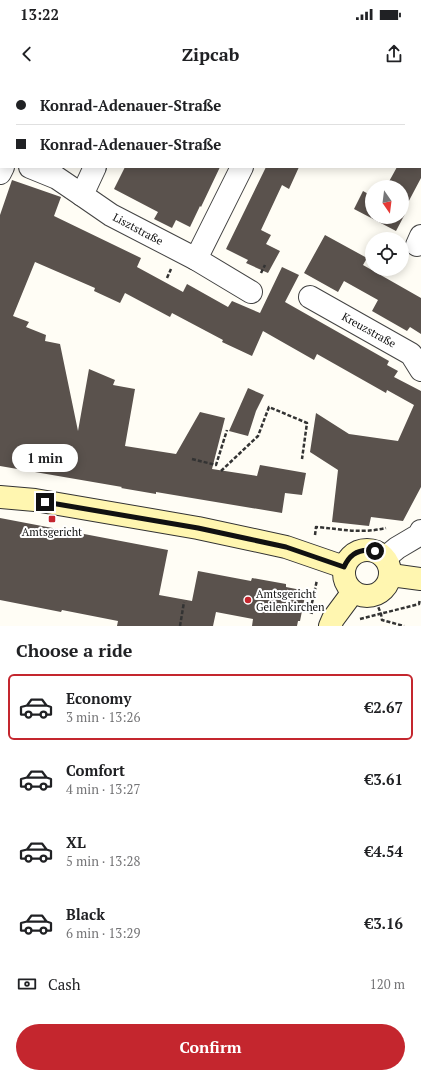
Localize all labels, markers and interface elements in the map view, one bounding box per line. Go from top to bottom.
text: 13:22 [20,4,59,24]
text: Zipcab [182,42,239,66]
icon: back [16,43,38,65]
icon: share [383,43,405,65]
text: Konrad-Adenauer-Straße [40,95,221,115]
text: Konrad-Adenauer-Straße [40,134,221,154]
north arrow [365,180,409,224]
map controls [365,180,409,276]
street label: Lisztstraße [111,210,166,248]
button: locate [365,232,409,276]
street label: Kreuzstraße [339,309,399,351]
callout: 1 min [12,444,78,472]
text: 1 min [27,449,63,467]
route end [36,493,54,511]
marker: Amtsgericht [47,514,57,524]
place label: Amtsgericht [22,525,82,539]
route start [366,542,384,560]
place label: Amtsgericht Geilenkirchen [256,587,325,614]
marker: Amtsgericht Geilenkirchen [243,595,253,605]
text: Choose a ride [16,638,132,662]
text: Economy [66,688,131,708]
icon: car [18,689,54,725]
text: €2.67 [365,697,403,717]
text: 3 min · 13:26 [66,708,140,726]
text: Comfort [66,760,125,780]
icon: car [18,761,54,797]
text: €3.61 [365,769,403,789]
text: 4 min · 13:27 [66,780,140,798]
text: XL [66,832,86,852]
icon: car [18,833,54,869]
text: €4.54 [365,841,403,861]
text: 5 min · 13:28 [66,852,140,870]
text: Black [66,904,105,924]
icon: car [18,905,54,941]
text: €3.16 [365,913,403,933]
text: 6 min · 13:29 [66,924,140,942]
icon: cash [16,973,38,995]
text: Cash [48,974,81,994]
text: 120 m [370,975,405,993]
button: Confirm [16,1024,405,1070]

